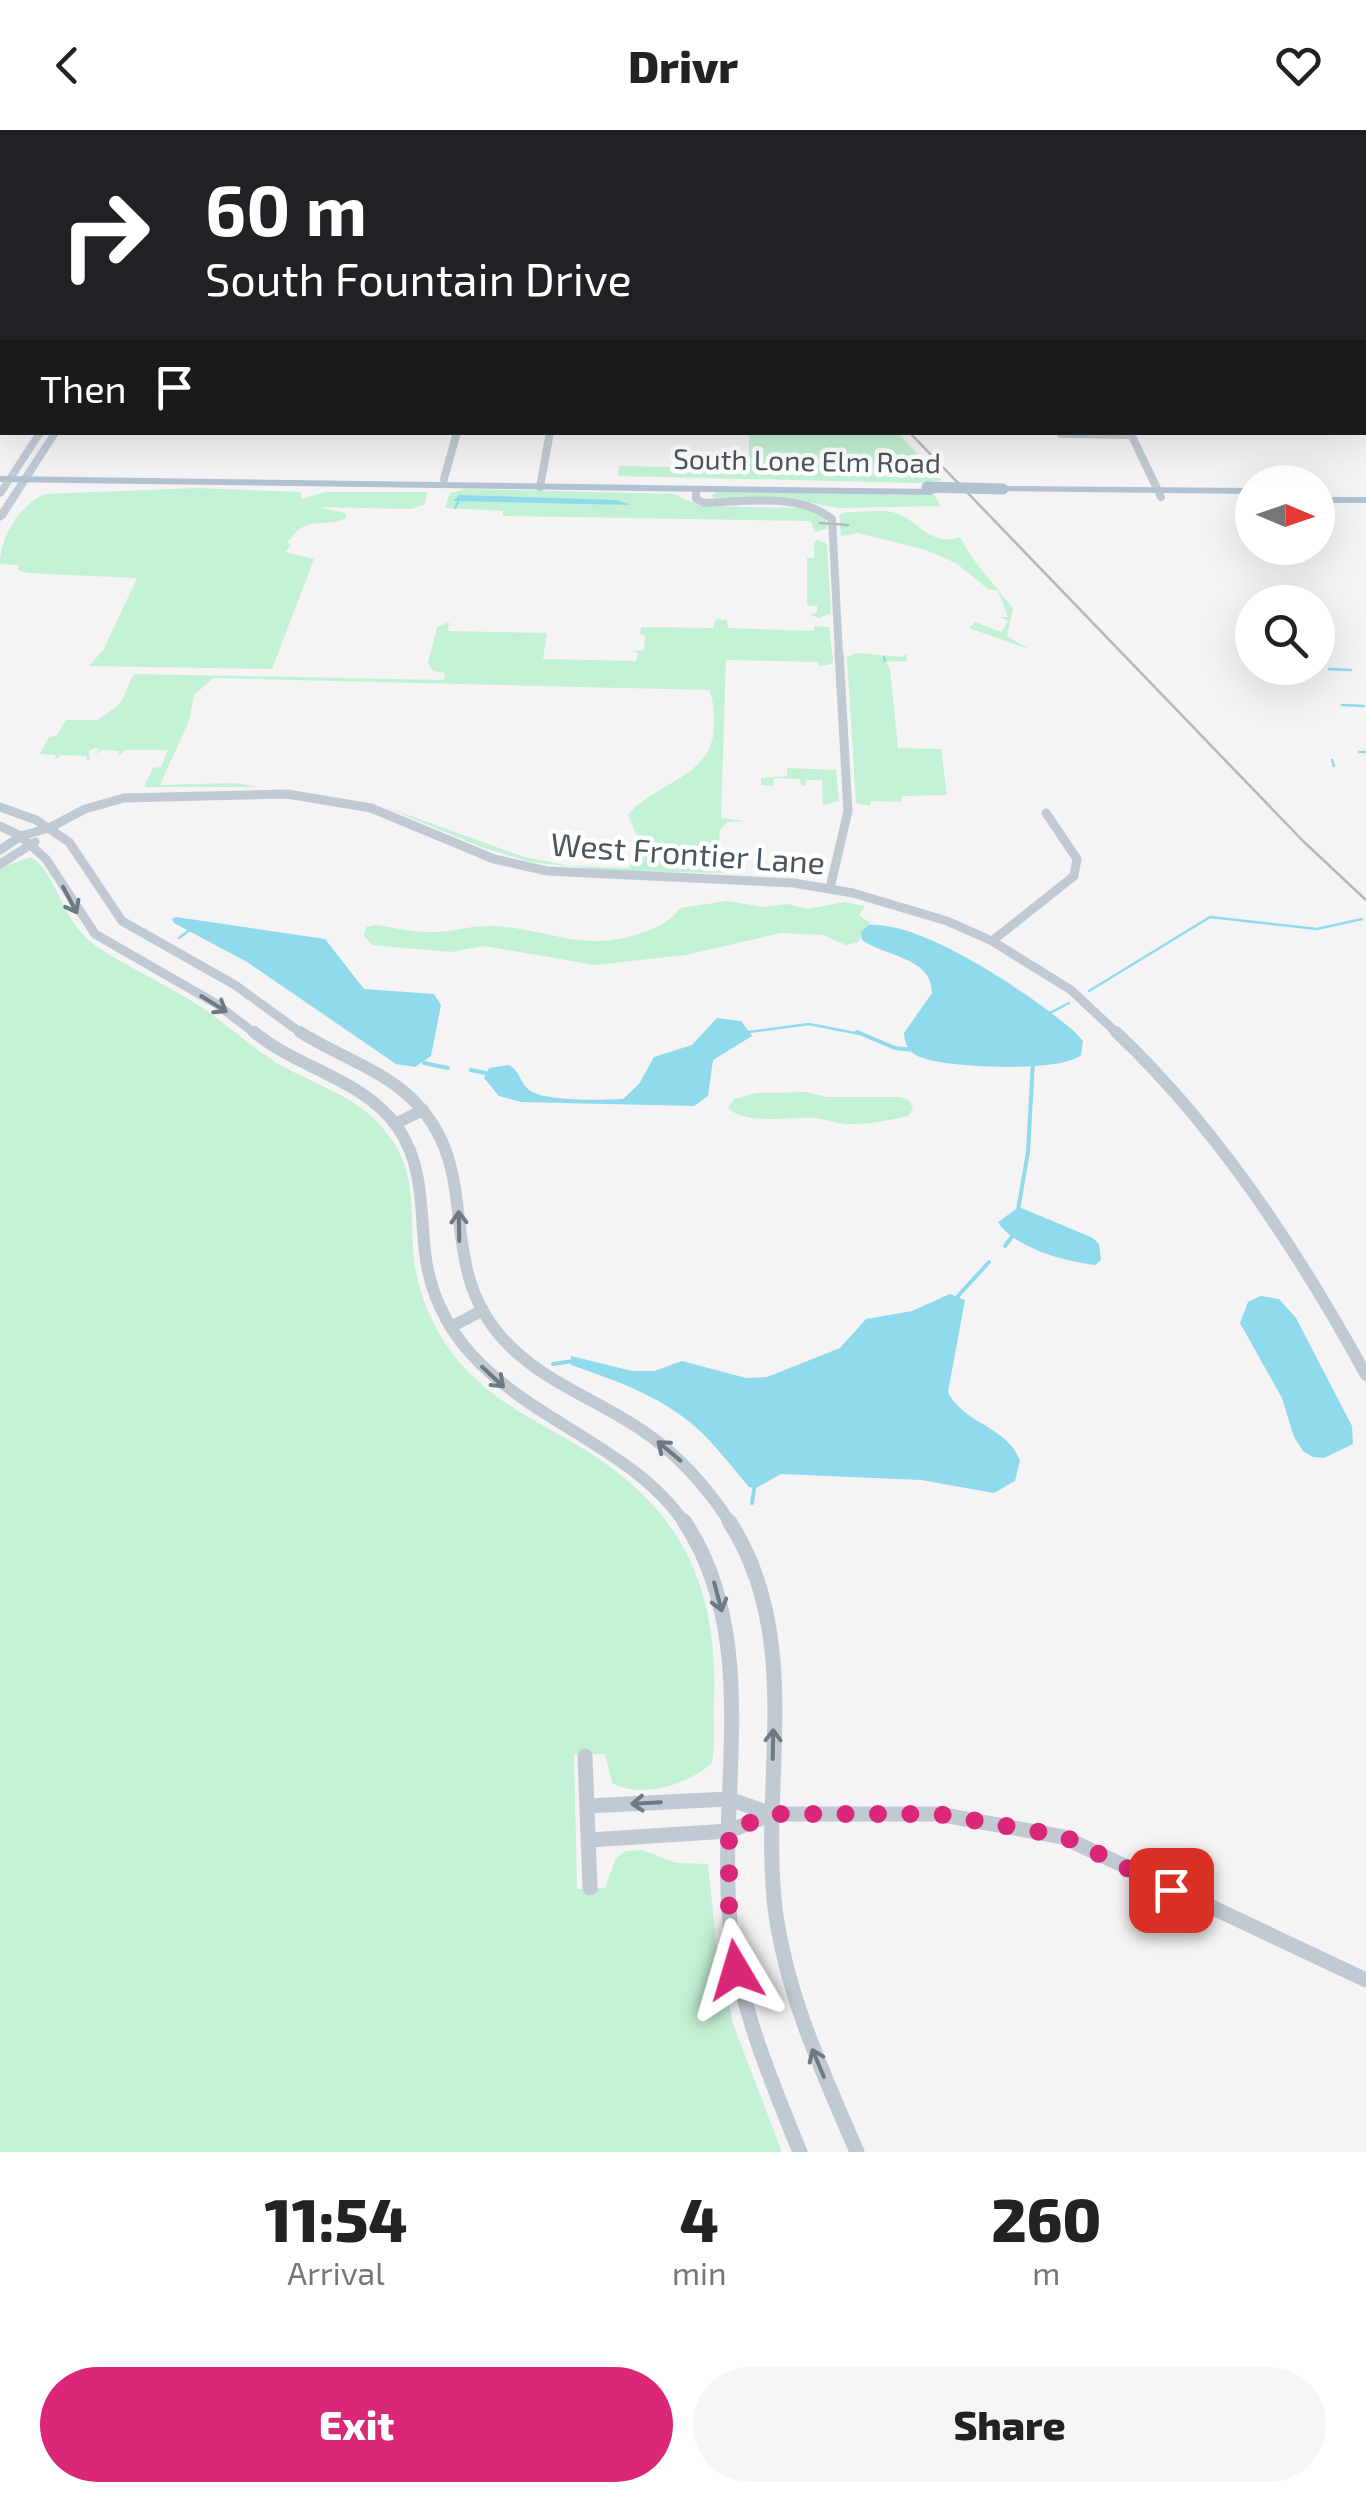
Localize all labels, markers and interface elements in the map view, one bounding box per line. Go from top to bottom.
icon: back [40,38,95,93]
text: Drivr [628,38,738,92]
icon: heart [1271,38,1326,93]
text: 60 m [205,166,367,250]
icon: right [40,170,170,300]
text: South Fountain Drive [205,251,632,305]
icon: arrive [147,360,202,415]
text: Then [40,365,127,411]
street label: South Lone Elm Road [673,441,941,479]
north arrow [1235,465,1335,565]
map controls [1235,465,1335,685]
button: search [1235,585,1335,685]
street label: West Frontier Lane [550,823,826,881]
one-way arrow [61,885,80,915]
one-way arrow [199,993,228,1014]
one-way arrow [450,1211,469,1243]
one-way arrow [480,1365,505,1388]
one-way arrow [656,1440,682,1462]
one-way arrow [709,1581,728,1612]
one-way arrow [764,1729,783,1761]
one-way arrow [631,1794,663,1813]
pin [1129,1848,1214,1933]
icon: arrive [1144,1863,1199,1918]
position arrow [684,1918,788,2022]
one-way arrow [808,2048,826,2079]
text: 11:54 [265,2182,407,2254]
text: 4 [680,2182,719,2254]
text: 260 [991,2182,1101,2254]
text: Arrival [287,2253,385,2291]
text: min [672,2253,727,2291]
text: m [1032,2253,1060,2291]
button: Exit [40,2367,673,2482]
button: Share [693,2367,1326,2482]

